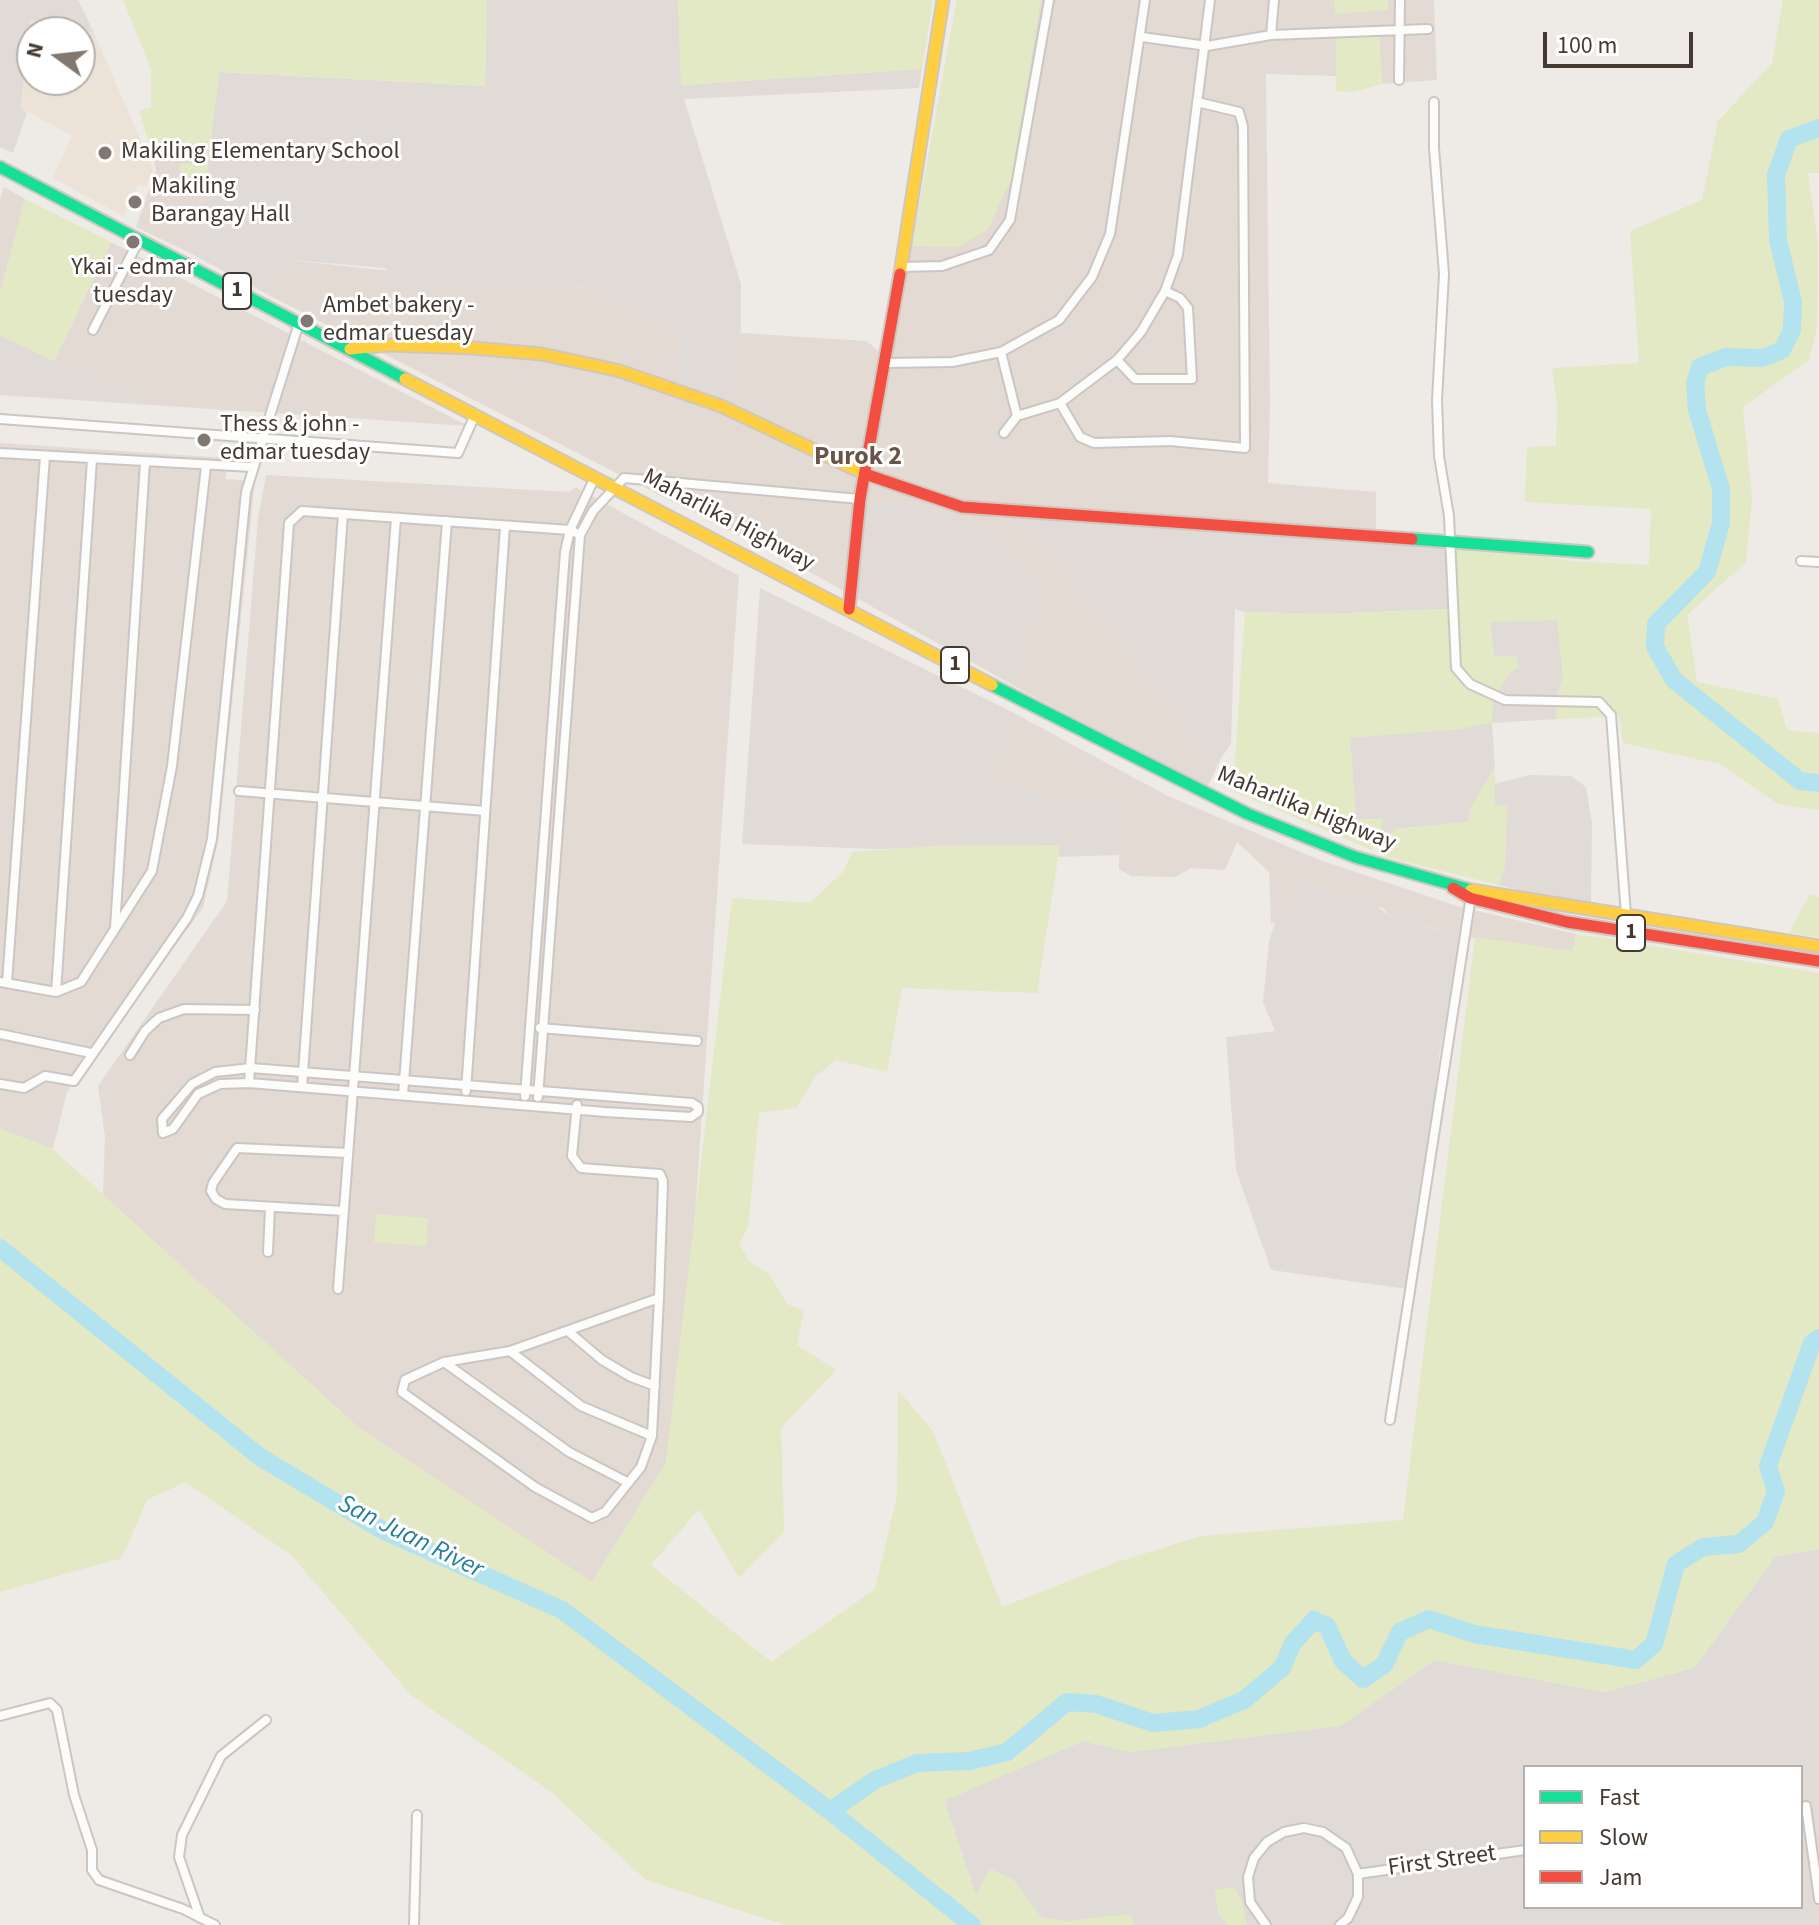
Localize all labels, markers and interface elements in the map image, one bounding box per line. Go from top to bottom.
north arrow [16,16,96,96]
scale bar [1547,16,1697,66]
text: 100 m [1557,28,1617,63]
text: N [17,39,52,62]
place label: Makiling Elementary School [121,139,400,167]
marker: Makiling Elementary School [96,144,114,162]
place label: Makiling Barangay Hall [151,174,290,230]
marker: Makiling Barangay Hall [126,193,144,211]
marker: Ykai - edmar tuesday [124,233,142,251]
place label: Ykai - edmar tuesday [71,255,195,311]
road number: 1 [223,273,251,309]
place label: Ambet bakery - edmar tuesday [323,293,475,349]
marker: Ambet bakery - edmar tuesday [298,312,316,330]
place label: Thess & john - edmar tuesday [220,412,370,468]
marker: Thess & john - edmar tuesday [195,431,213,449]
district label: Purok 2 [814,442,902,474]
street label: Maharlika Highway [637,464,819,578]
road number: 1 [941,647,969,683]
street label: Maharlika Highway [1212,761,1400,859]
road number: 1 [1617,915,1645,951]
water label: San Juan River [332,1489,488,1587]
legend [1523,1765,1803,1909]
text: Fast [1599,1780,1640,1815]
text: Slow [1599,1820,1648,1855]
street label: First Street [1386,1840,1498,1884]
text: Jam [1599,1860,1643,1895]

